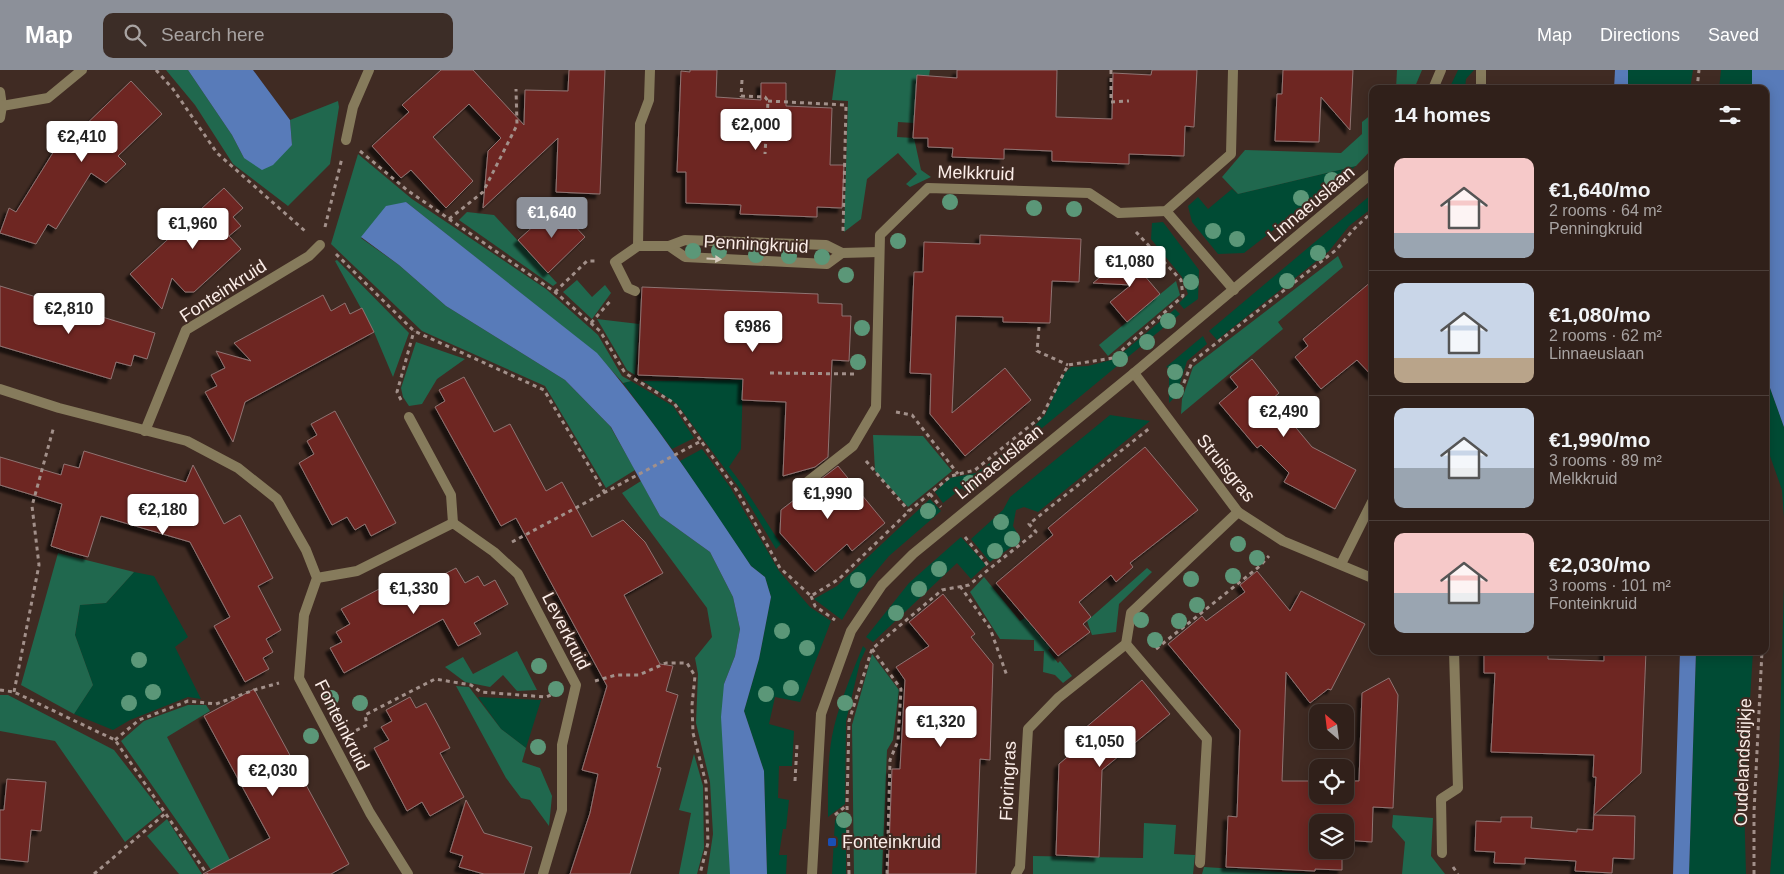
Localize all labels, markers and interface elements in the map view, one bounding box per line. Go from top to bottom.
search box [103,13,453,58]
text: Map [25,21,73,48]
icon: search [121,21,149,49]
text: Search here [161,24,265,45]
text: Map [1537,25,1572,45]
text: Directions [1600,25,1680,45]
text: Saved [1708,25,1759,45]
icon: filters [1716,101,1744,129]
text: 14 homes [1394,103,1491,126]
pin: €2,000 [715,108,797,151]
text: €2,000 [732,116,780,133]
pin: €2,410 [41,121,123,163]
text: €2,410 [58,128,106,145]
street label: Melkkruid [937,162,1015,184]
street label: Linnaeuslaan [1264,162,1358,246]
icon: home [1434,178,1494,238]
text: €1,640/mo [1549,178,1651,201]
pin: €1,640 [511,196,593,239]
text: 2 rooms · 64 m² [1549,202,1662,219]
text: €1,640 [528,204,576,221]
pin: €1,960 [152,208,234,250]
text: €1,960 [169,215,217,232]
text: Penningkruid [1549,220,1642,237]
street label: Penningkruid [703,231,809,257]
pin: €1,080 [1089,246,1171,288]
text: €1,080 [1106,253,1154,270]
one-way arrow [706,255,722,263]
street label: Fonteinkruid [176,256,270,326]
pin: €2,810 [28,292,110,335]
text: €2,810 [45,300,93,317]
icon: home [1434,303,1494,363]
text: €1,080/mo [1549,303,1651,326]
pin: €986 [723,310,783,353]
text: €986 [735,318,771,335]
text: 2 rooms · 62 m² [1549,327,1662,344]
text: Linnaeuslaan [1549,345,1644,362]
pin: €2,490 [1243,396,1325,438]
text: €2,490 [1260,403,1308,420]
street label: Linnaeuslaan [951,421,1047,503]
icon: home [1434,428,1494,488]
text: €1,990/mo [1549,428,1651,451]
street label: Struisgras [1193,430,1259,506]
text: 3 rooms · 89 m² [1549,452,1662,469]
text: Melkkruid [1549,470,1617,487]
pin: €1,990 [787,478,869,520]
text: €1,990 [804,485,852,502]
pin: €2,180 [122,494,204,536]
text: €2,180 [139,501,187,518]
icon: home [1434,553,1494,613]
text: €2,030/mo [1549,553,1651,576]
pin: €1,330 [373,572,455,615]
text: 3 rooms · 101 m² [1549,577,1671,594]
text: €1,330 [390,580,438,597]
street label: Leverkruid [538,589,594,673]
text: Fonteinkruid [1549,595,1637,612]
street label: Fonteinkruid [311,676,373,774]
street label: Oudelandsdijkje [1731,698,1755,826]
north arrow [1309,704,1354,749]
map controls [1309,704,1354,859]
pin: €1,320 [900,706,982,748]
text: €1,320 [917,713,965,730]
pin: €1,050 [1059,726,1141,768]
text: €1,050 [1076,733,1124,750]
street label: Fioringras [996,741,1020,821]
pin: €2,030 [232,754,314,797]
button: locate [1309,759,1354,804]
text: €2,030 [249,762,297,779]
button: layers [1309,814,1354,859]
place label: Fonteinkruid [842,832,941,852]
marker: Fonteinkruid [826,836,838,848]

